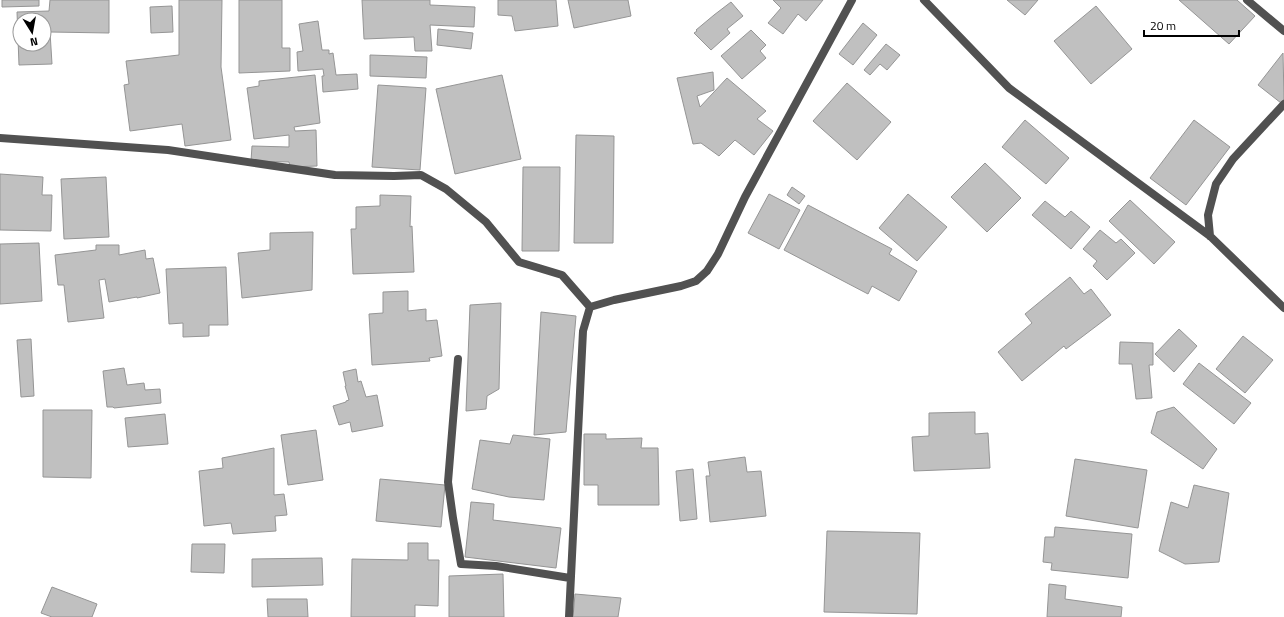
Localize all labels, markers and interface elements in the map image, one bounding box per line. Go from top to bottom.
north arrow [12,12,52,52]
scale bar [1144,12,1239,38]
text: 20 m [1150,16,1176,35]
text: N [29,33,39,50]

